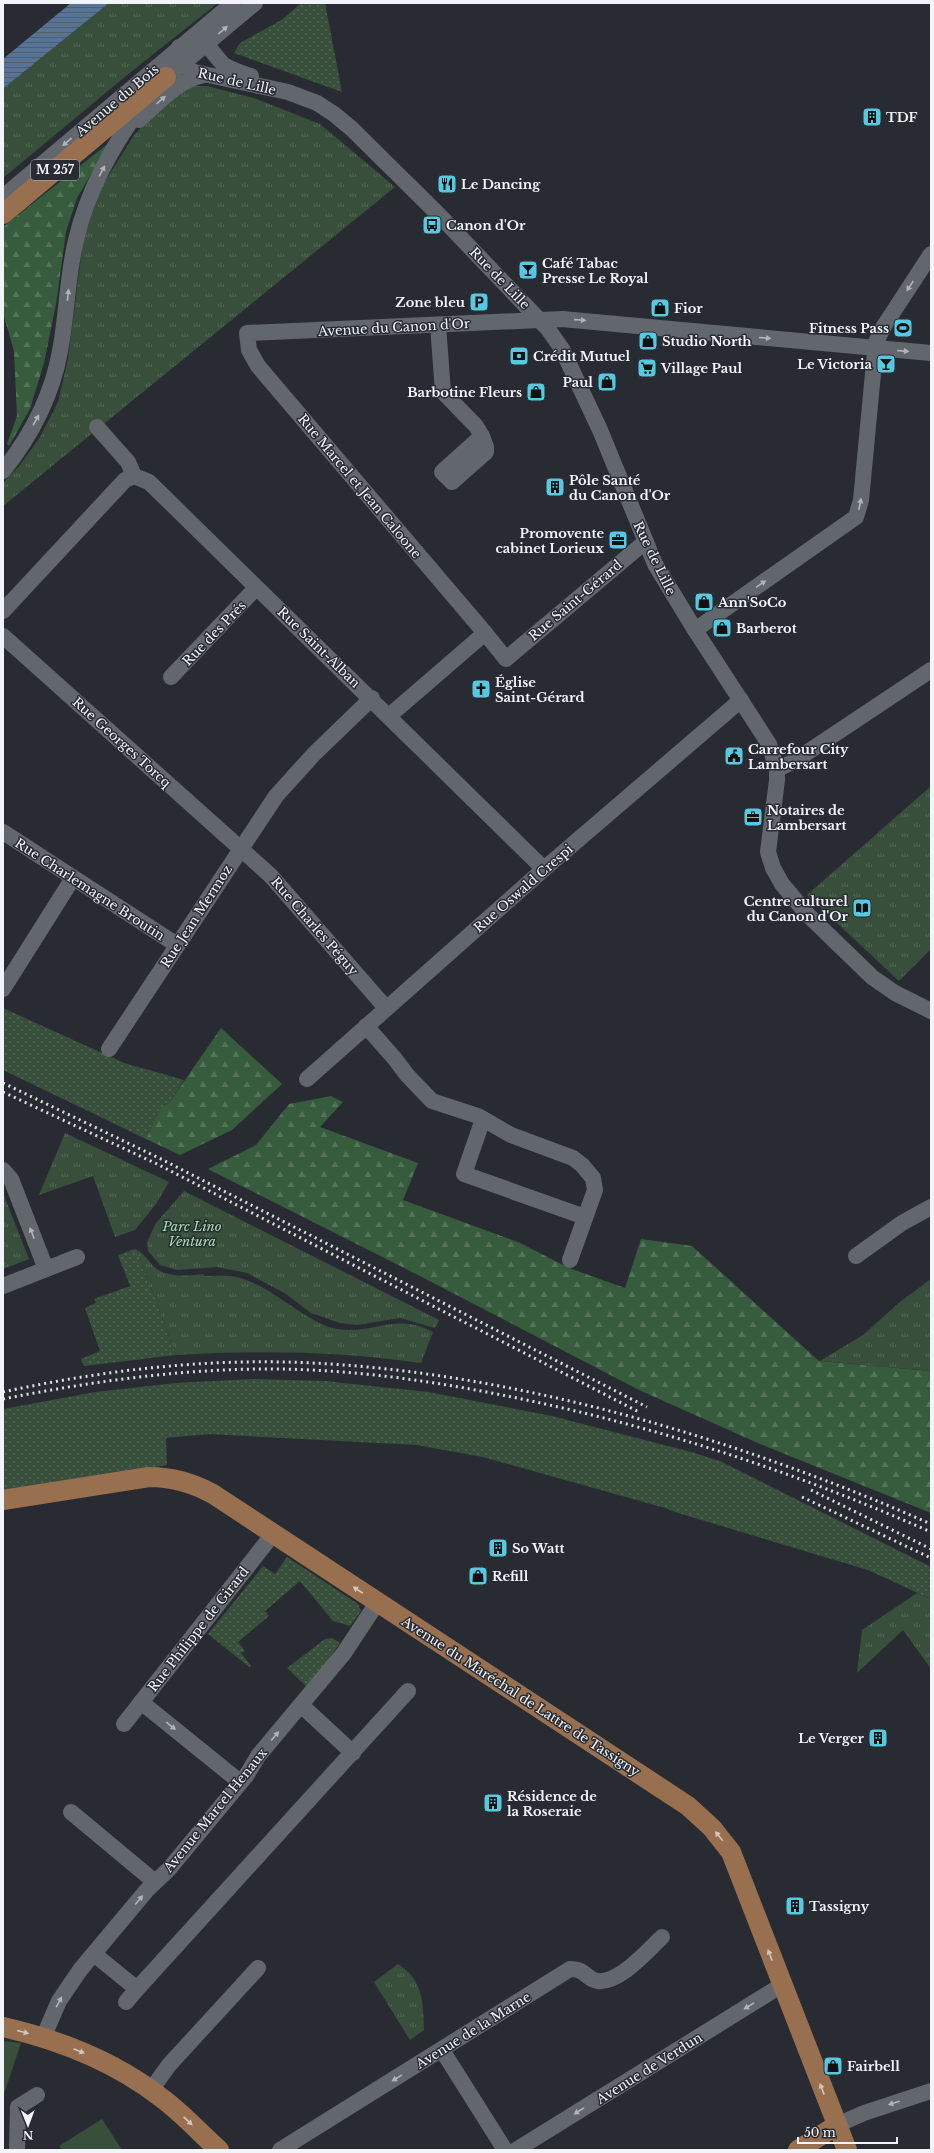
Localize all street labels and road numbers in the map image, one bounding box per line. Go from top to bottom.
street label: Avenue du Bois [72,61,162,141]
street label: Rue de Lille [196,64,278,99]
road number: M 257 [31,160,79,180]
street label: Rue de Lille [466,244,533,313]
street label: Avenue du Canon d'Or [317,315,471,340]
street label: Rue Marcel et Jean Caloone [294,411,425,562]
street label: Rue de Lille [629,519,680,598]
street label: Rue Saint-Gérard [525,556,626,645]
street label: Rue des Prés [179,597,250,670]
street label: Rue Saint-Alban [274,603,364,691]
street label: Rue Georges Torcq [69,694,175,792]
street label: Rue Charlemagne Broutin [12,835,168,944]
street label: Rue Oswald Crespi [470,840,577,936]
street label: Rue Jean Mermoz [157,862,236,971]
street label: Rue Charles Péguy [267,874,362,980]
street label: Rue Philippe de Girard [144,1563,253,1695]
street label: Avenue du Maréchal de Lattre de Tassigny [397,1612,644,1780]
street label: Avenue Marcel Henaux [159,1745,271,1877]
street label: Avenue de la Marne [412,1988,534,2073]
street label: Avenue de Verdun [592,2029,705,2108]

